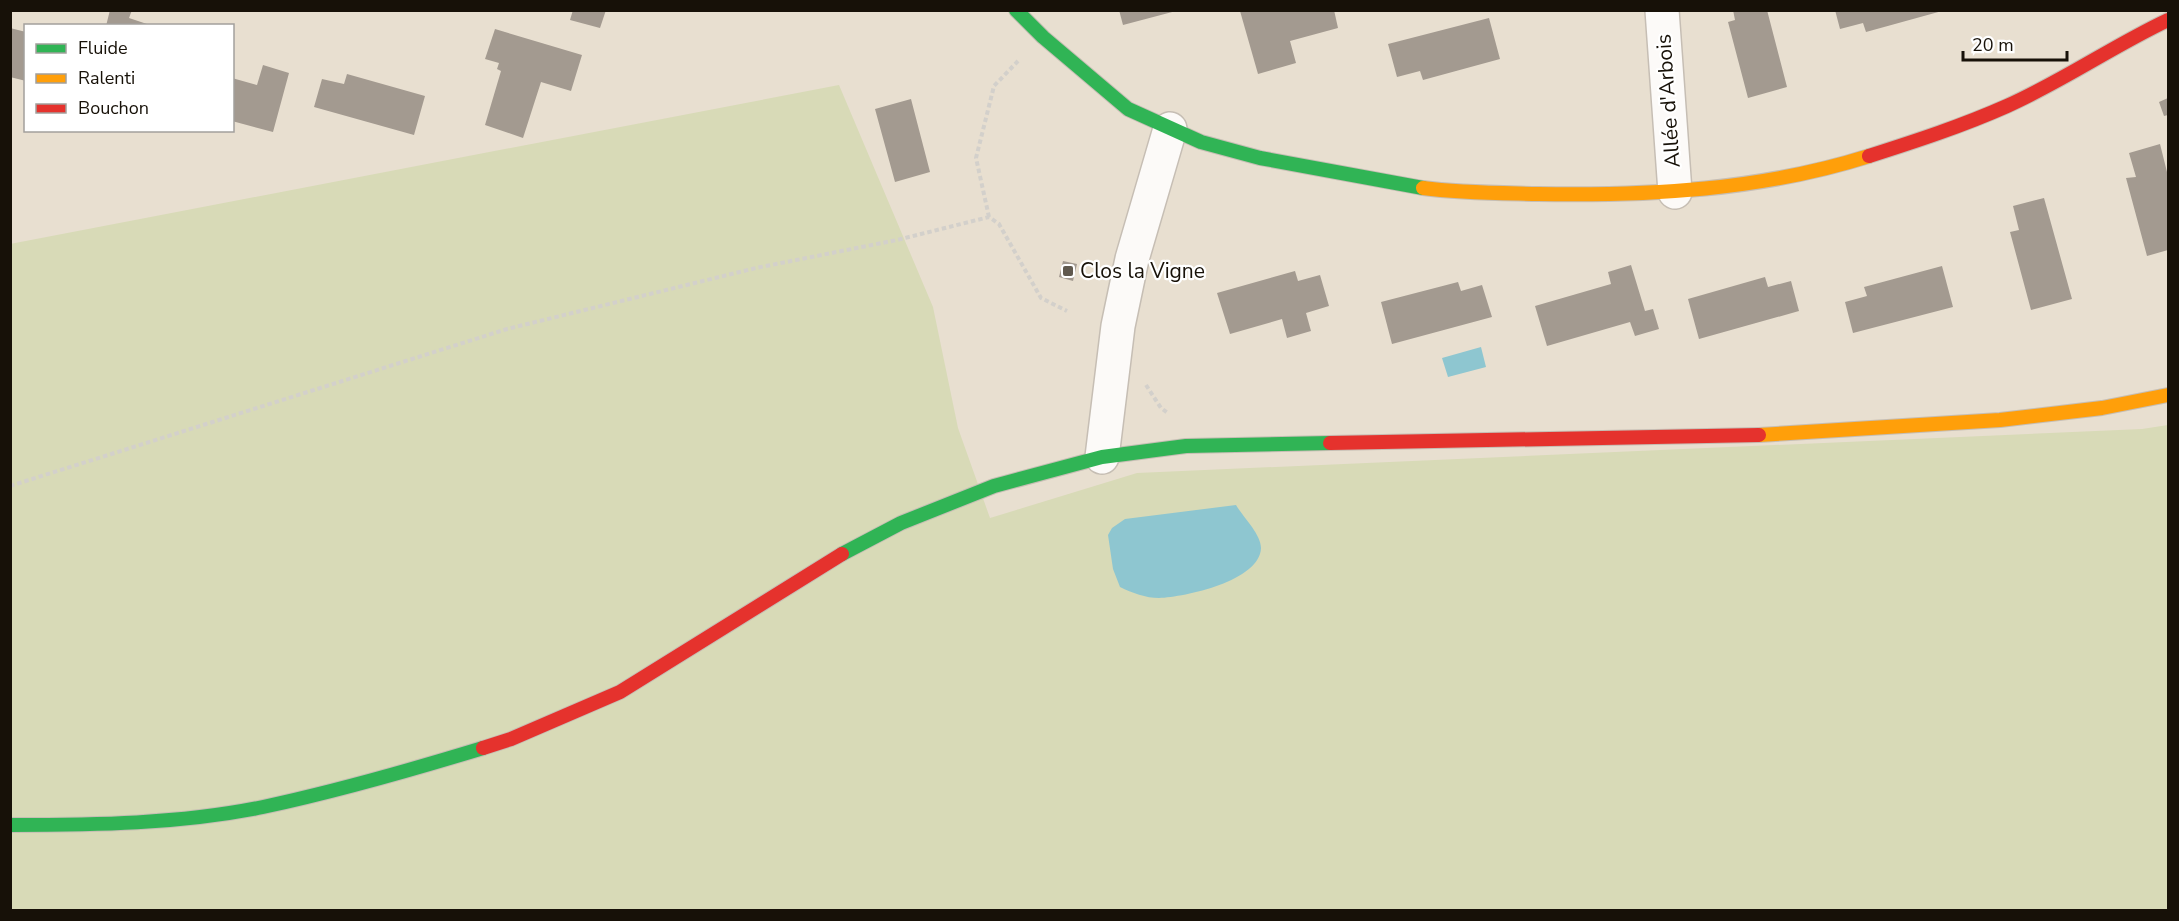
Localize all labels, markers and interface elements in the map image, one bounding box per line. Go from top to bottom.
legend [24,24,234,132]
scale bar [1963,24,2066,62]
street label: Allée d'Arbois [1649,33,1687,169]
text: 20 m [1972,33,2014,57]
text: Fluide [78,36,128,60]
text: Ralenti [78,66,135,90]
text: Bouchon [78,96,149,120]
place label: Clos la Vigne [1080,257,1205,285]
marker: Clos la Vigne [1061,264,1075,278]

